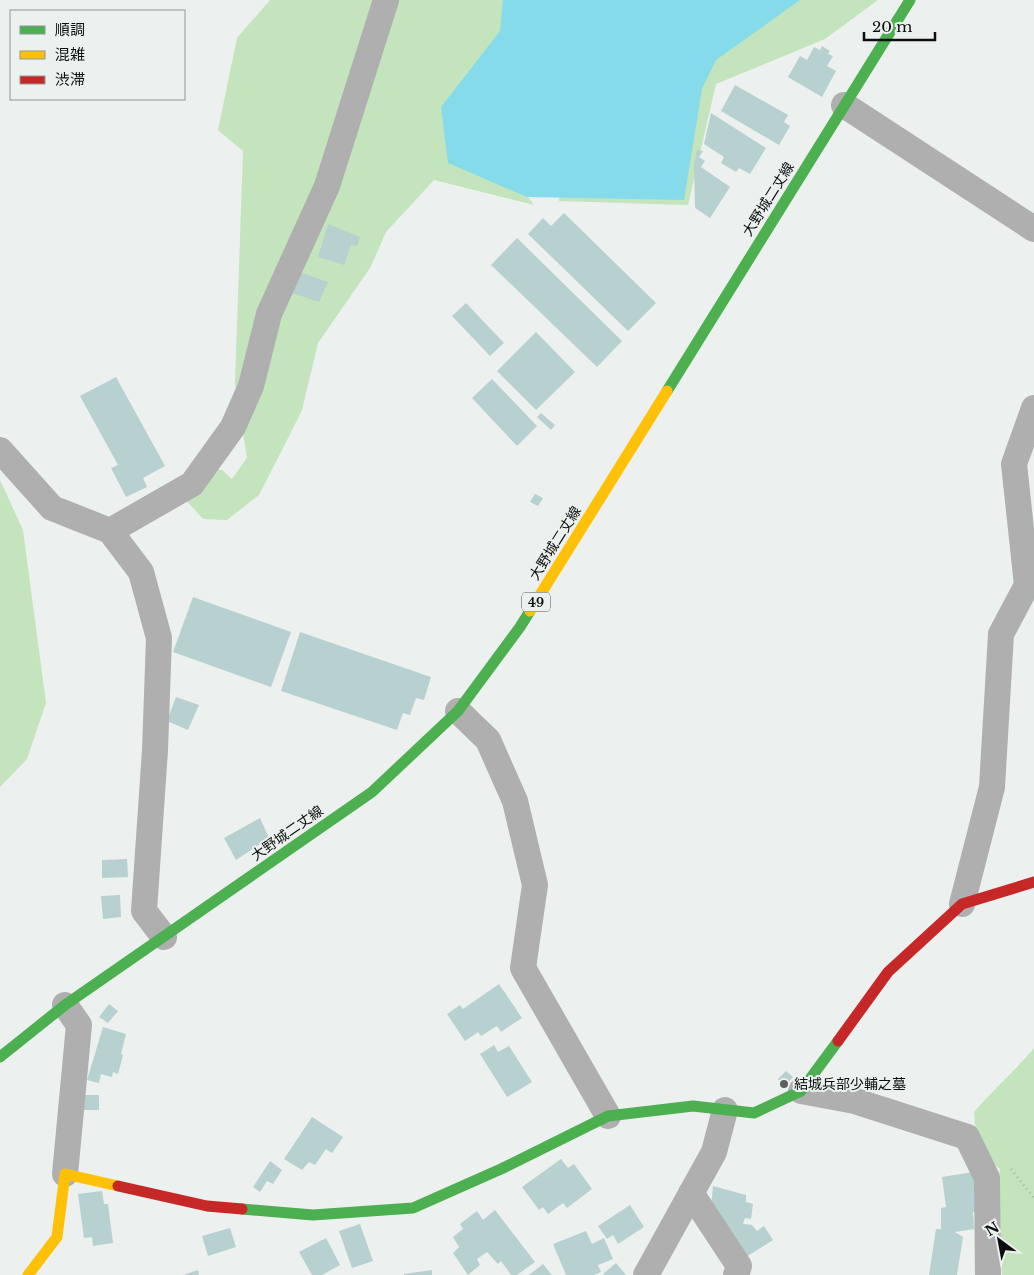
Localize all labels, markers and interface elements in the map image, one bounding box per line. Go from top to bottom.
legend [10,10,185,100]
scale bar [864,10,935,42]
text: 20 m [872,17,912,36]
text: 順調 [55,20,85,39]
text: 混雑 [55,45,85,64]
text: 渋滞 [55,70,85,89]
street label: 大野城二丈線 [738,159,798,239]
street label: 大野城二丈線 [525,503,585,583]
road number: 49 [522,592,550,612]
street label: 大野城二丈線 [247,802,327,864]
place label: 結城兵部少輔之墓 [794,1075,906,1093]
marker: 結城兵部少輔之墓 [778,1078,790,1090]
north arrow [974,1215,1024,1265]
text: N [982,1218,1002,1240]

